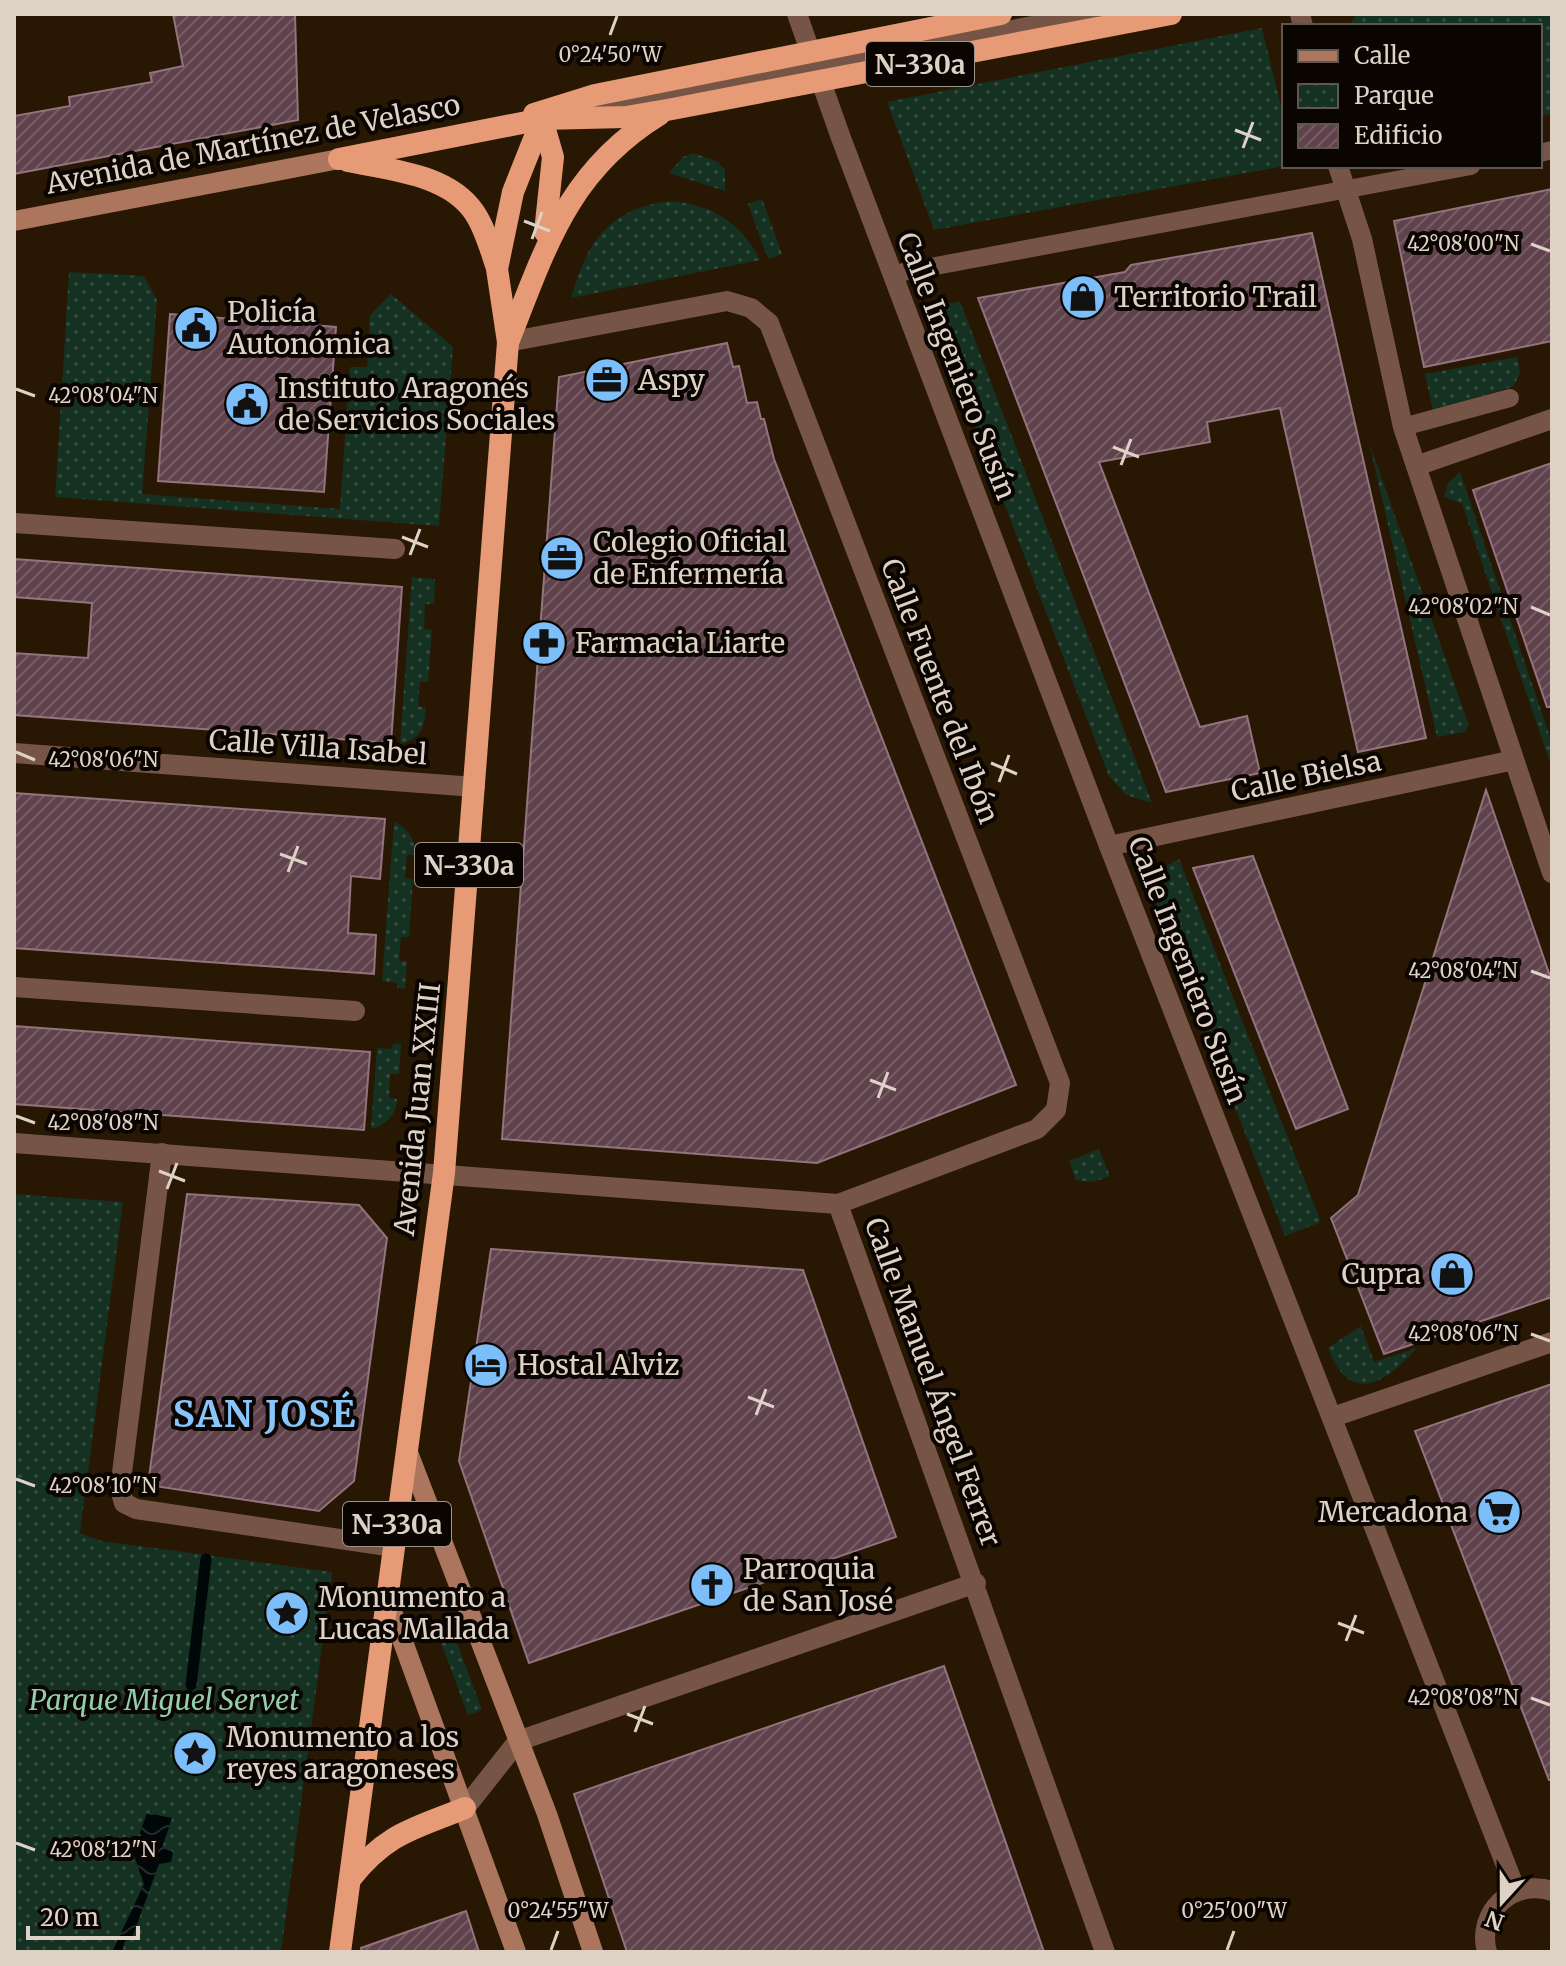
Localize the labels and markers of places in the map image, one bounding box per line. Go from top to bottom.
shop icon: Territorio Trail [1059,273,1107,321]
place label: Territorio Trail [1114,279,1317,315]
place label: Policía Autonómica [226,294,391,362]
public building icon: Policía Autonómica [172,304,220,352]
office icon: Aspy [583,356,631,404]
place label: Aspy [637,362,705,398]
place label: Instituto Aragonés de Servicios Sociales [278,370,555,438]
public building icon: Instituto Aragonés de Servicios Sociales [223,380,271,428]
place label: Colegio Oficial de Enfermería [593,524,787,592]
office icon: Colegio Oficial de Enfermería [538,534,586,582]
pharmacy icon: Farmacia Liarte [520,619,568,667]
place label: Farmacia Liarte [575,625,785,661]
shop icon: Cupra [1428,1250,1476,1298]
place label: Cupra [1341,1256,1421,1292]
hotel icon: Hostal Alviz [462,1341,510,1389]
place label: Hostal Alviz [517,1347,679,1383]
supermarket icon: Mercadona [1475,1488,1523,1536]
place label: Mercadona [1318,1494,1468,1530]
place label: Parroquia de San José [743,1551,893,1619]
church icon: Parroquia de San José [688,1561,736,1609]
place label: Monumento a Lucas Mallada [318,1579,510,1647]
place icon: Monumento a Lucas Mallada [263,1589,311,1637]
place label: Monumento a los reyes aragoneses [226,1719,459,1787]
place icon: Monumento a los reyes aragoneses [171,1729,219,1777]

